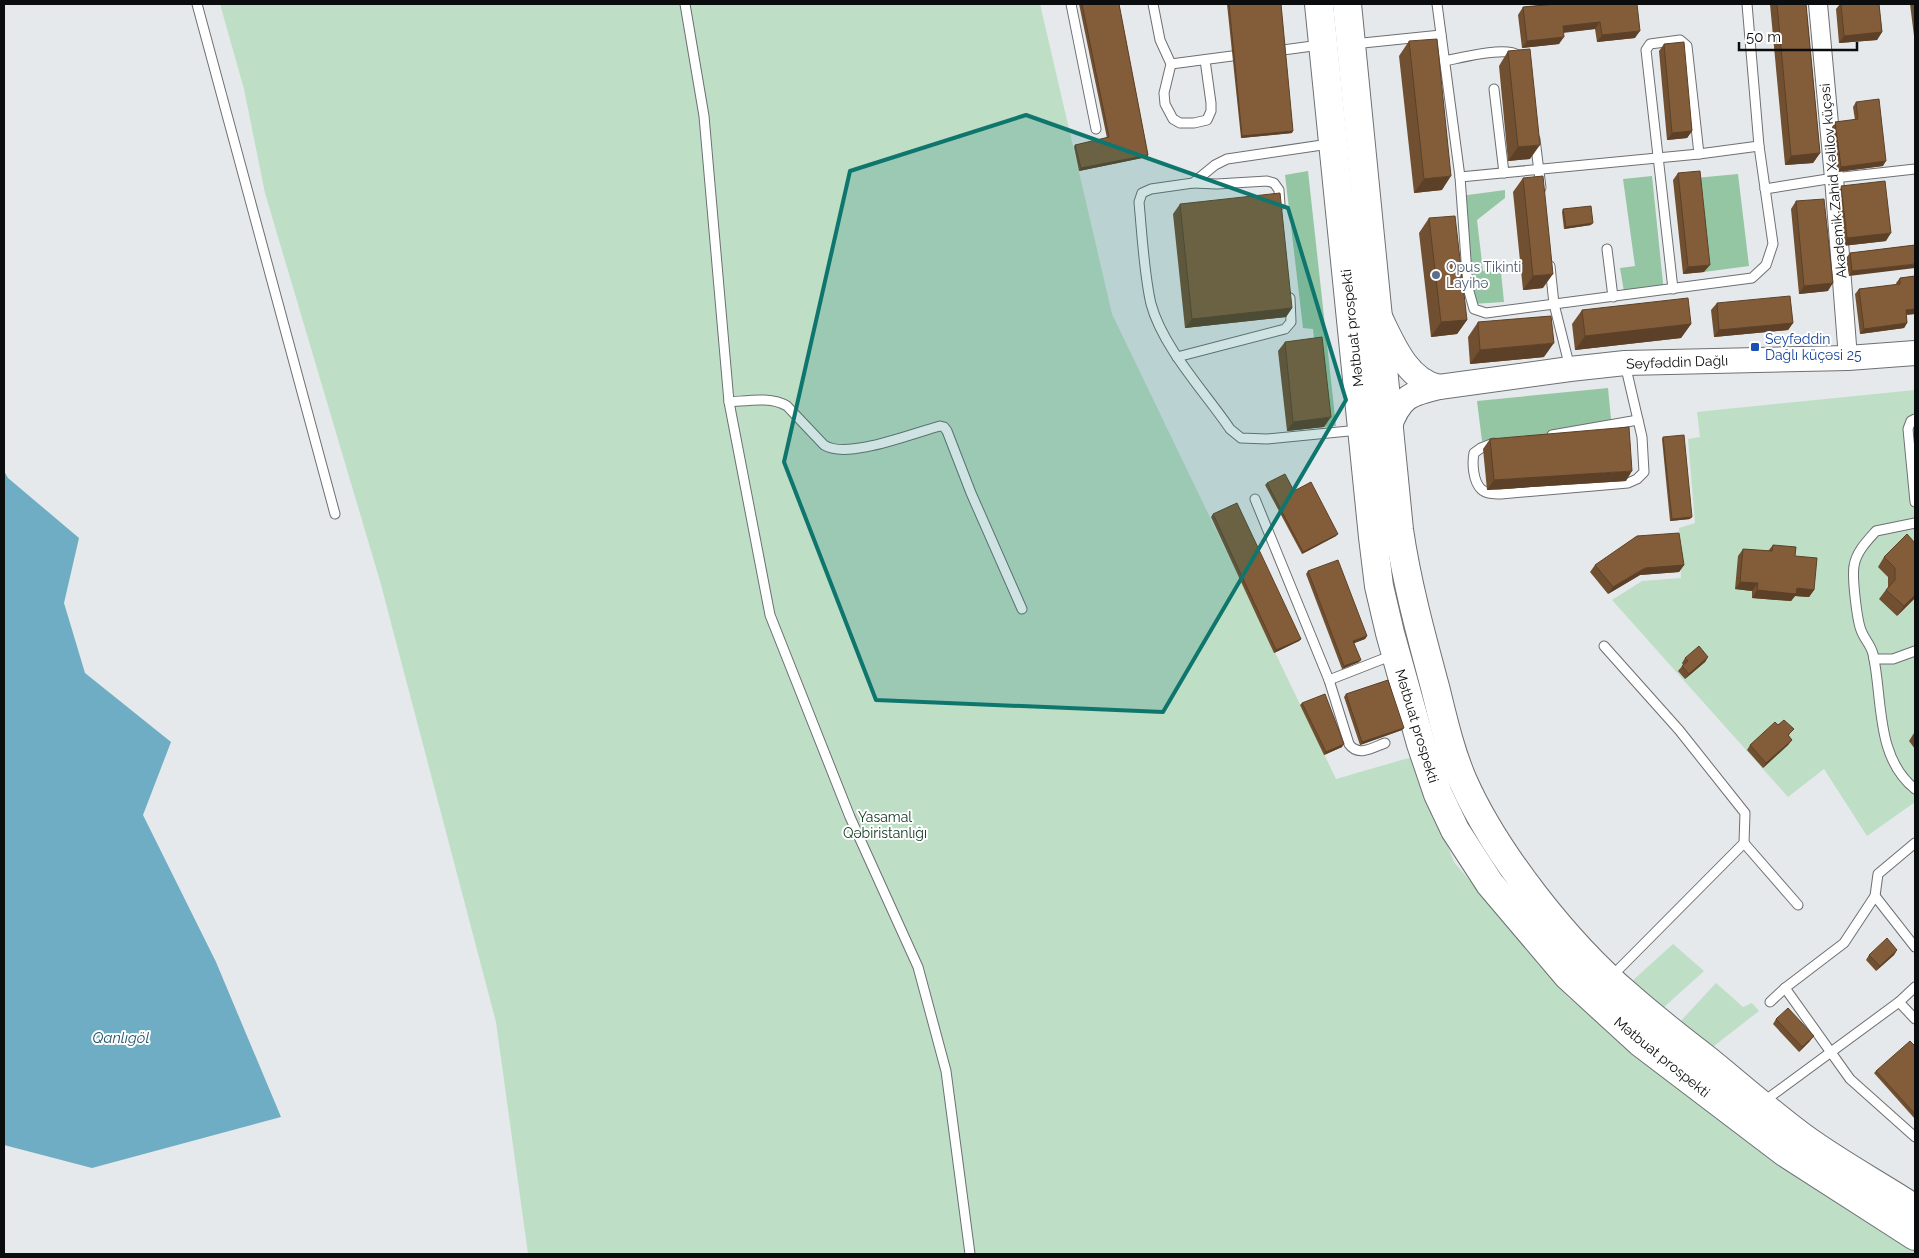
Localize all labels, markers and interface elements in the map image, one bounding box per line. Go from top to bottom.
scale bar [1739,20,1856,52]
text: 50 m [1746,28,1781,46]
street label: Akademik Zahid Xəlilov küçəsi [1816,83,1850,279]
place label: Opus Tikinti Layihə [1446,259,1521,291]
street label: Mətbuat prospekti [1338,268,1366,388]
marker: Opus Tikinti Layihə [1430,269,1442,281]
place label: Seyfəddin Dağlı küçəsi 25 [1765,331,1862,363]
marker: Seyfəddin Dağlı küçəsi 25 [1749,341,1761,353]
street label: Seyfəddin Dağlı [1626,352,1728,372]
street label: Mətbuat prospekti [1392,667,1442,785]
park label: Yasamal Qəbiristanlığı [843,809,927,841]
street label: Mətbuat prospekti [1611,1014,1713,1100]
water label: Qanlıgöl [93,1029,149,1047]

